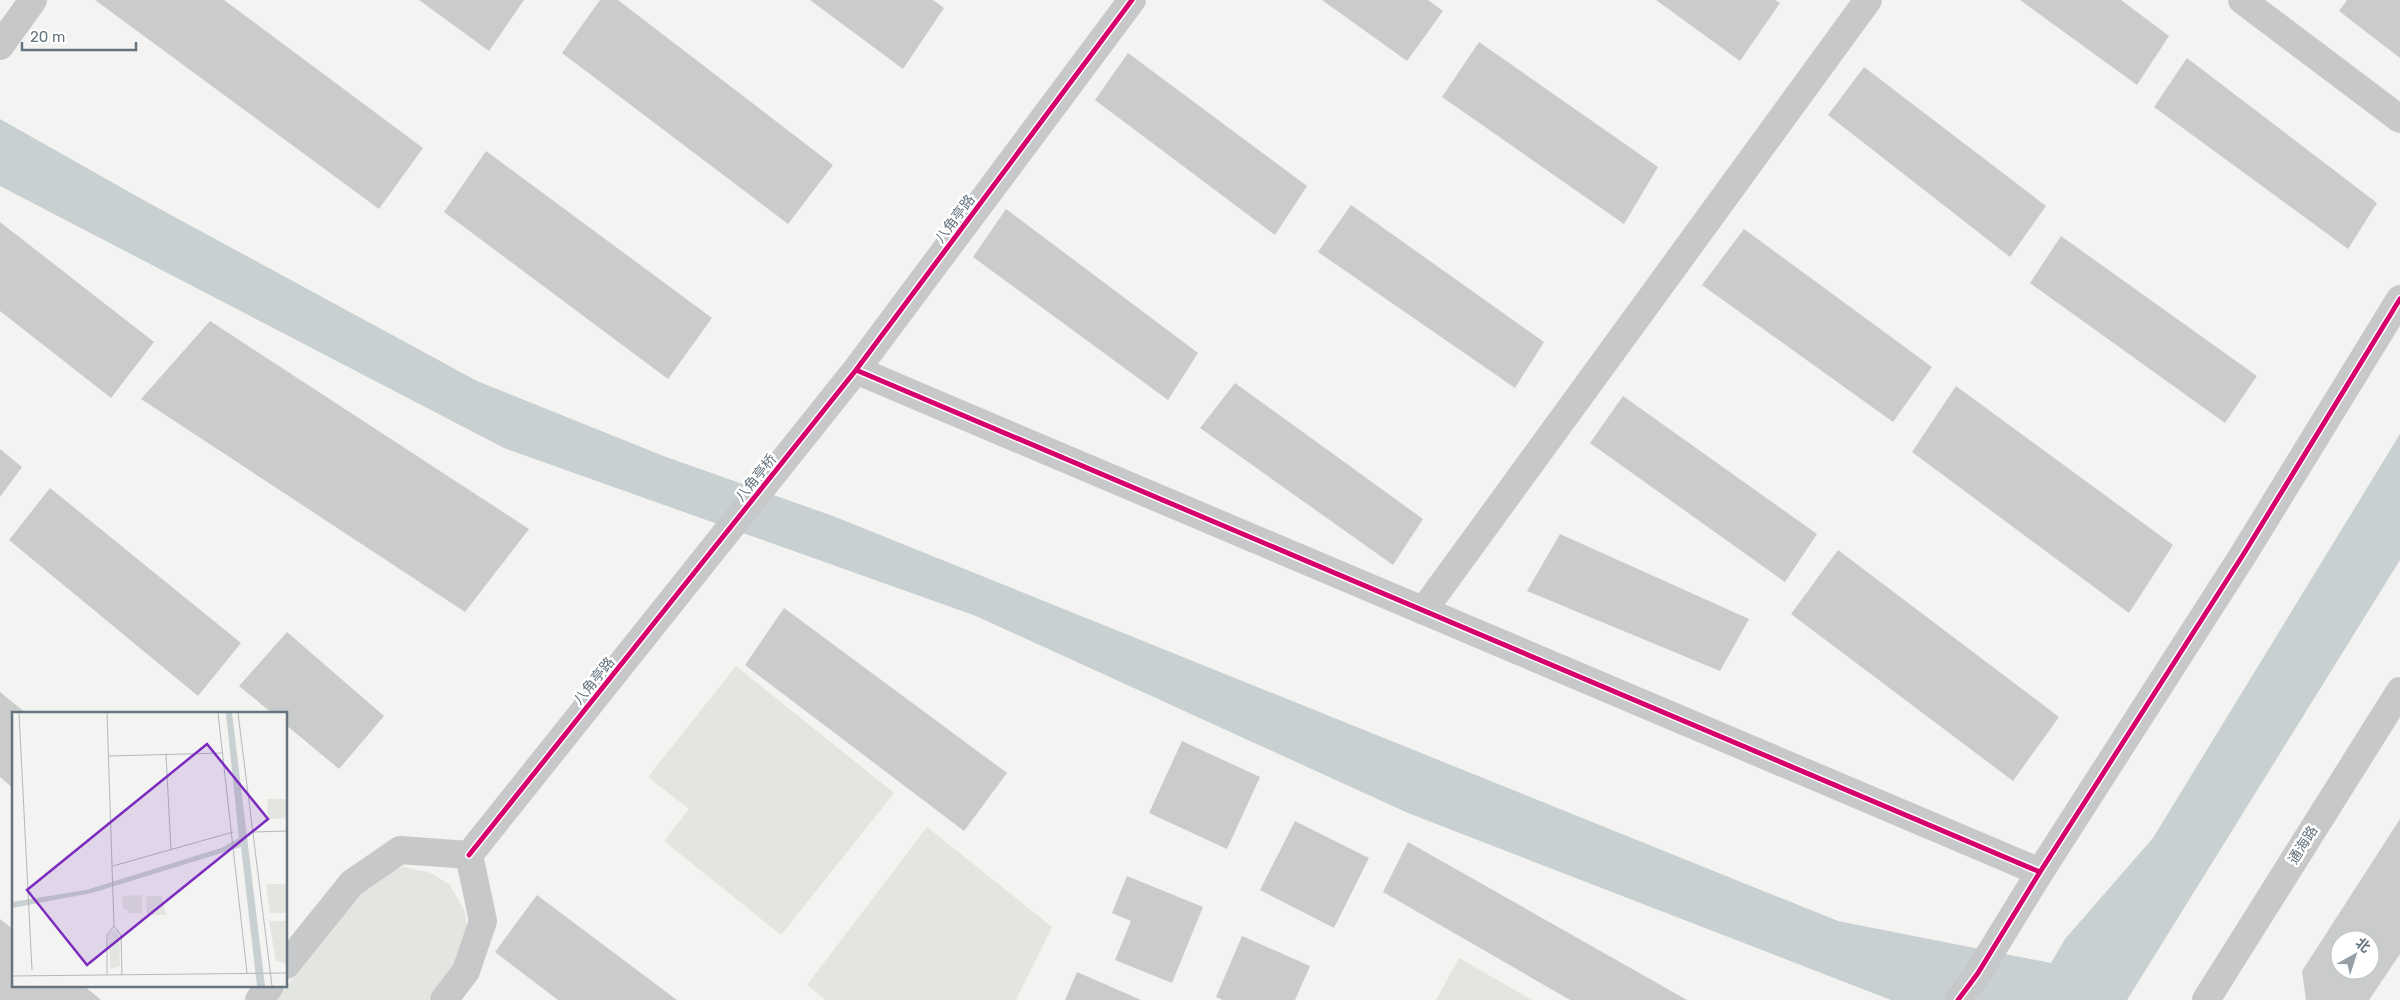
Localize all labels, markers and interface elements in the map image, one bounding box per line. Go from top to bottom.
scale bar [22,20,136,52]
text: 20 m [30,28,65,46]
street label: 八角亭路 [931,192,979,246]
street label: 八角亭桥 [732,451,780,505]
street label: 八角亭路 [570,654,618,708]
inset map [12,712,288,988]
street label: 通海路 [2285,823,2321,867]
north arrow [2330,930,2380,980]
text: 北 [2352,934,2374,956]

